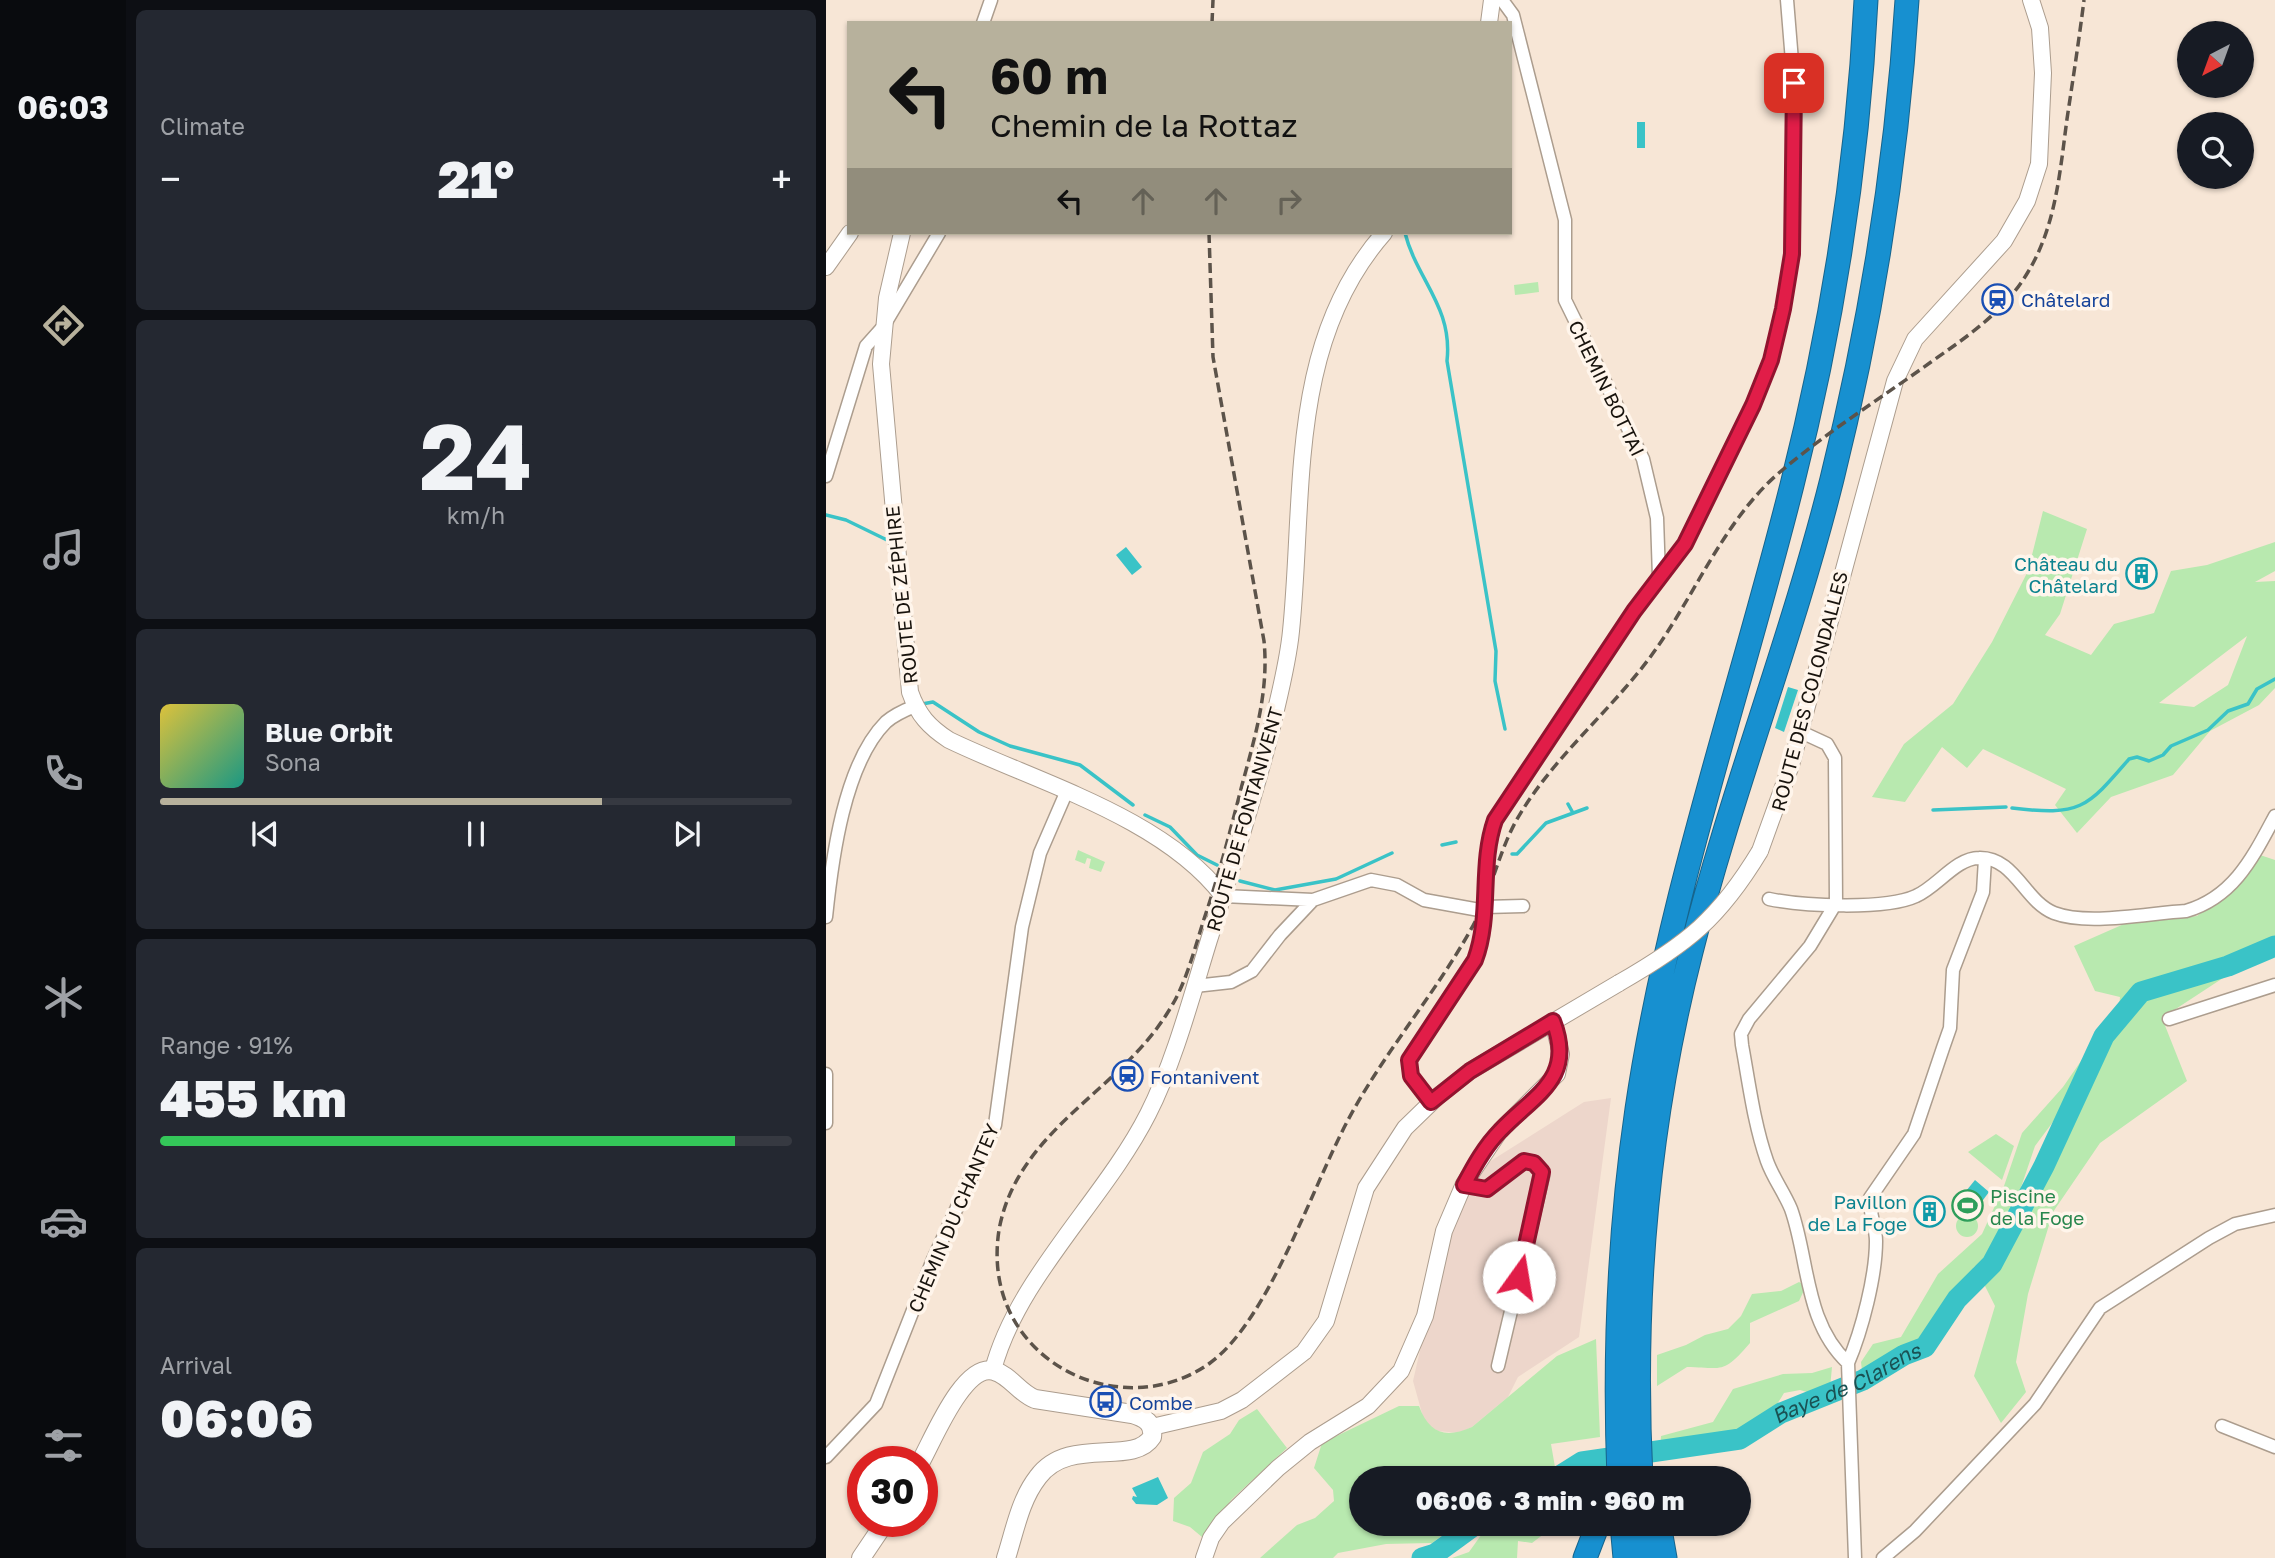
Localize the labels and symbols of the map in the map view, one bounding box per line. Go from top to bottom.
north arrow [2177,21,2254,98]
pin [1764,53,1824,113]
station icon: Châtelard [1981,282,2015,316]
place label: Châtelard [2021,288,2111,311]
street label: CHEMIN BOTTAI [1564,316,1650,460]
street label: ROUTE DE ZÉPHIRE [880,505,922,685]
place label: Château du Châtelard [2014,552,2118,597]
building icon: Château du Châtelard [2124,557,2158,591]
street label: ROUTE DES COLONDALLES [1766,569,1852,813]
street label: ROUTE DE FONTANIVENT [1201,704,1287,934]
station icon: Fontanivent [1110,1059,1144,1093]
place label: Fontanivent [1150,1065,1260,1088]
street label: CHEMIN DU CHANTEY [903,1120,1003,1316]
place label: Piscine de la Foge [1990,1184,2084,1229]
sports icon: Piscine de la Foge [1950,1189,1984,1223]
place label: Pavillon de La Foge [1808,1190,1907,1235]
building icon: Pavillon de La Foge [1913,1195,1947,1229]
position arrow [1482,1240,1556,1314]
water label: Baye de Clarens [1766,1337,1925,1429]
bus stop icon: Combe [1089,1385,1123,1419]
place label: Combe [1129,1391,1193,1414]
speed limit sign: 30 [847,1446,938,1537]

